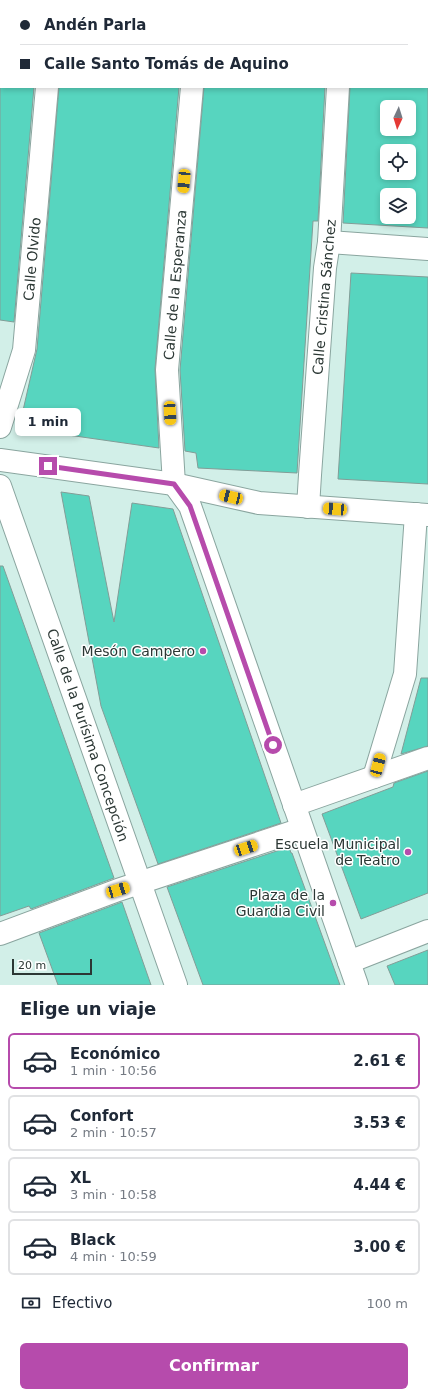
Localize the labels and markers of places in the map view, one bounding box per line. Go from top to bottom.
place label: Mesón Campero [82,643,195,659]
marker: Mesón Campero [198,646,208,656]
place label: Escuela Municipal de Teatro [275,836,400,868]
marker: Escuela Municipal de Teatro [403,847,413,857]
place label: Plaza de la Guardia Civil [236,887,325,919]
marker: Plaza de la Guardia Civil [328,898,338,908]

